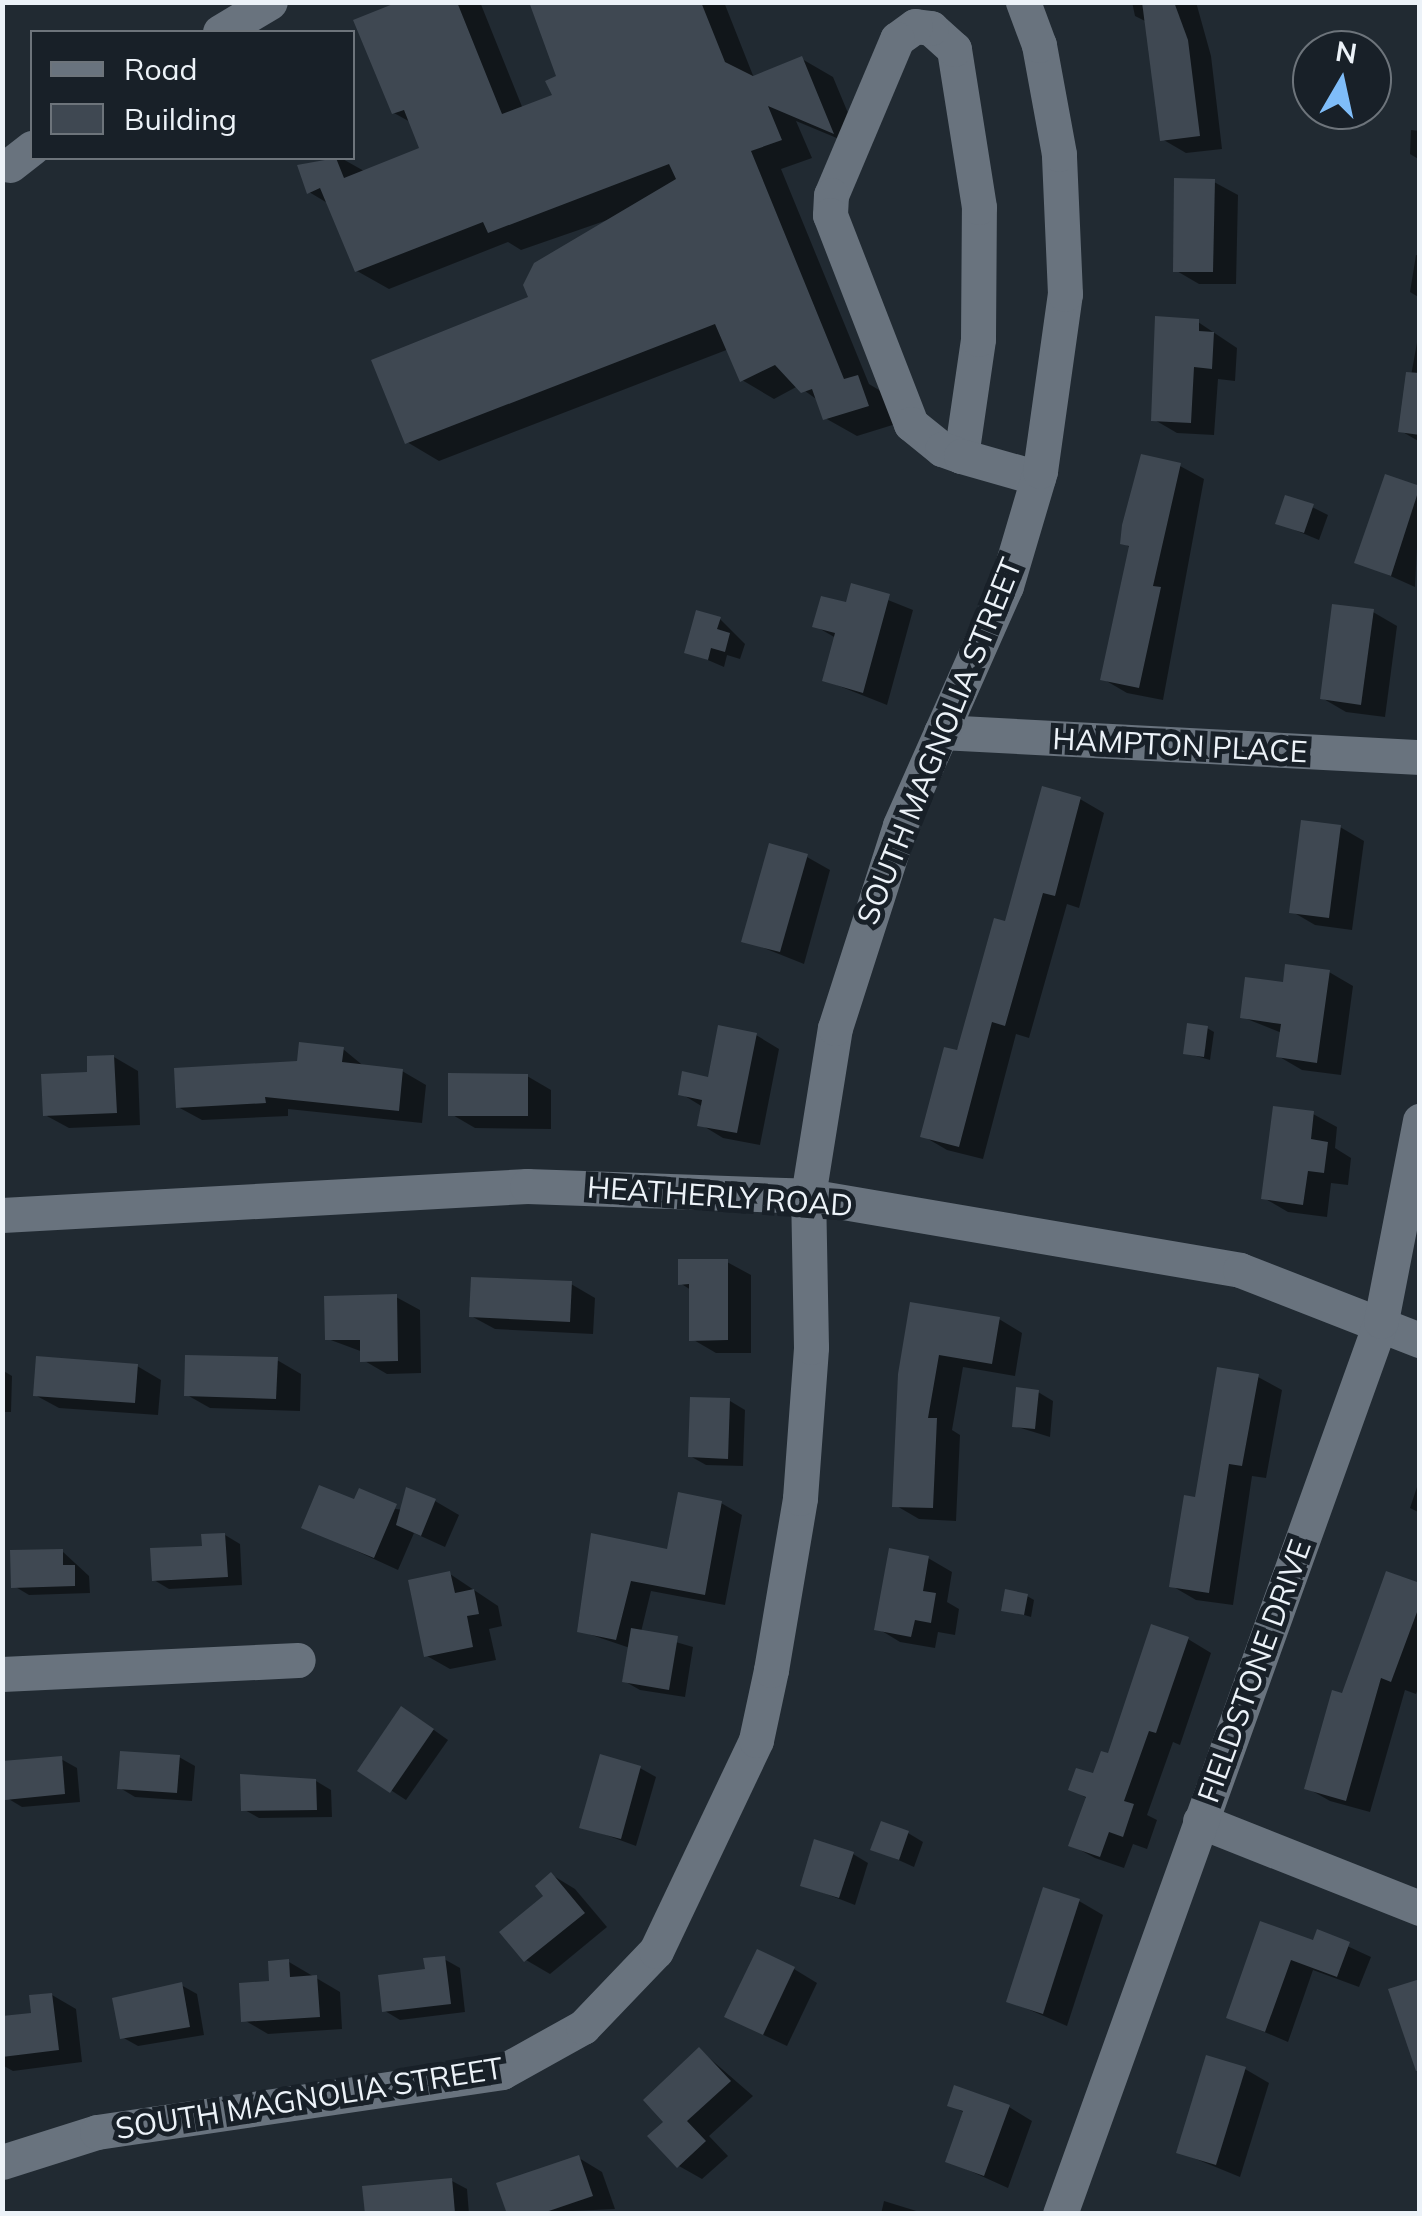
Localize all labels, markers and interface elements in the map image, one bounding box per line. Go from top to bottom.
legend [30,30,355,160]
north arrow [1292,30,1392,130]
text: N [1333,33,1360,71]
text: Road [124,50,198,88]
text: Building [124,100,237,138]
street label: SOUTH MAGNOLIA STREET [849,553,1029,929]
street label: HAMPTON PLACE [1052,720,1308,770]
street label: HEATHERLY ROAD [586,1169,854,1223]
street label: FIELDSTONE DRIVE [1190,1535,1318,1807]
street label: SOUTH MAGNOLIA STREET [113,2050,505,2146]

